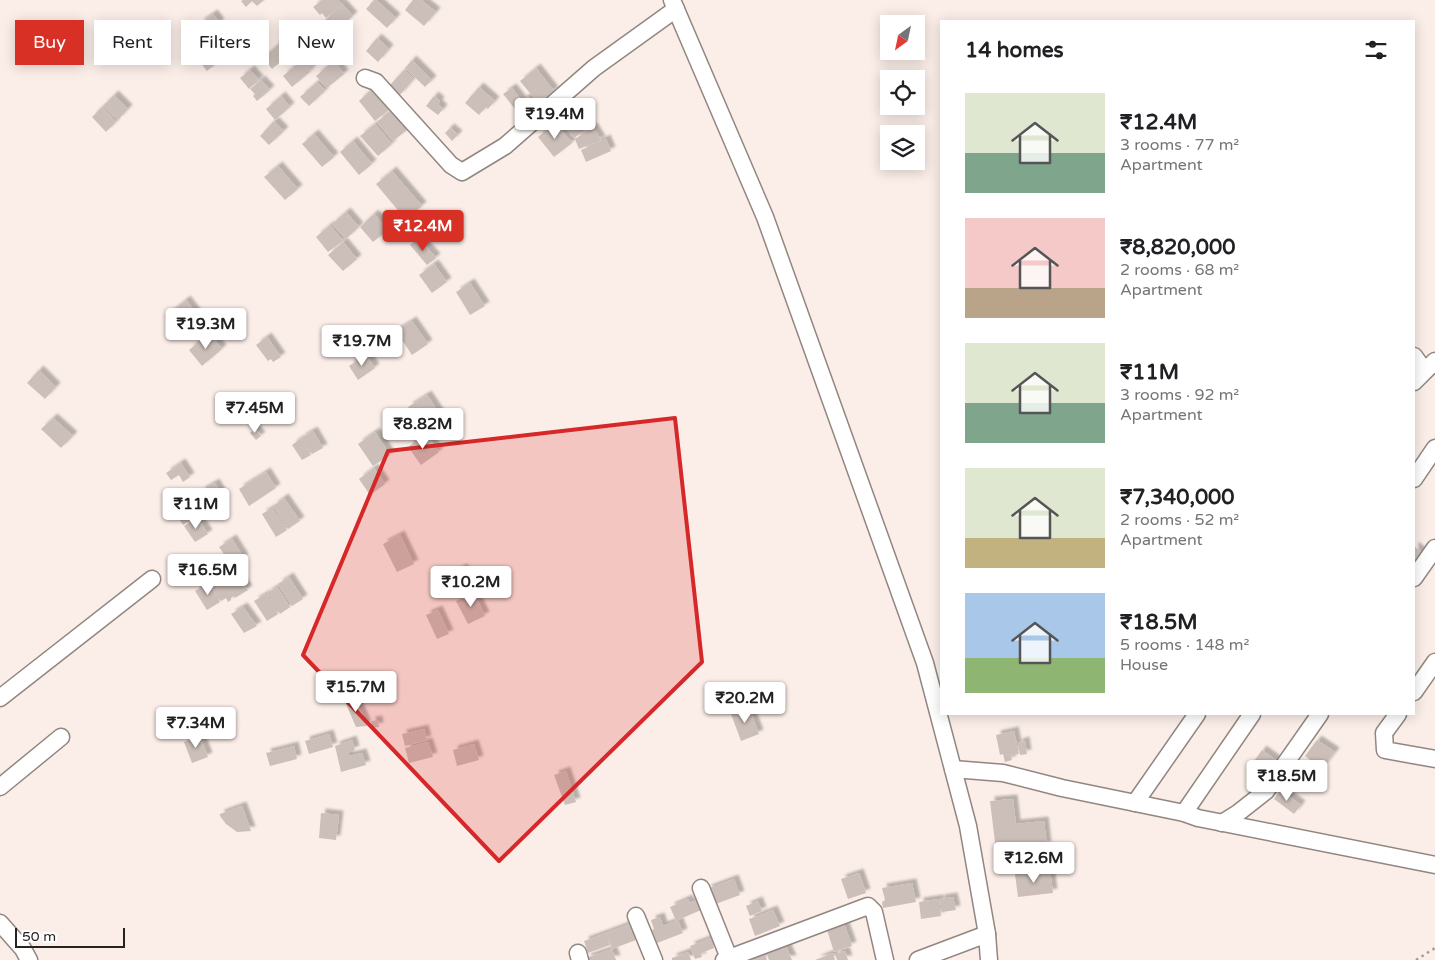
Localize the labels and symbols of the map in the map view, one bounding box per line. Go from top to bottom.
north arrow [880,15,925,60]
pin: ₹19.4M [514,98,596,140]
pin: ₹12.4M [382,210,464,252]
pin: ₹19.3M [165,308,247,350]
pin: ₹19.7M [321,324,403,367]
pin: ₹7.45M [214,392,296,434]
pin: ₹8.82M [382,408,464,450]
pin: ₹11M [166,488,226,530]
pin: ₹16.5M [167,554,249,596]
pin: ₹10.2M [430,566,512,608]
pin: ₹15.7M [315,670,397,713]
pin: ₹20.2M [704,682,786,724]
pin: ₹7.34M [155,706,237,749]
pin: ₹18.5M [1246,760,1328,802]
pin: ₹12.6M [993,842,1075,884]
scale bar [15,925,125,948]

